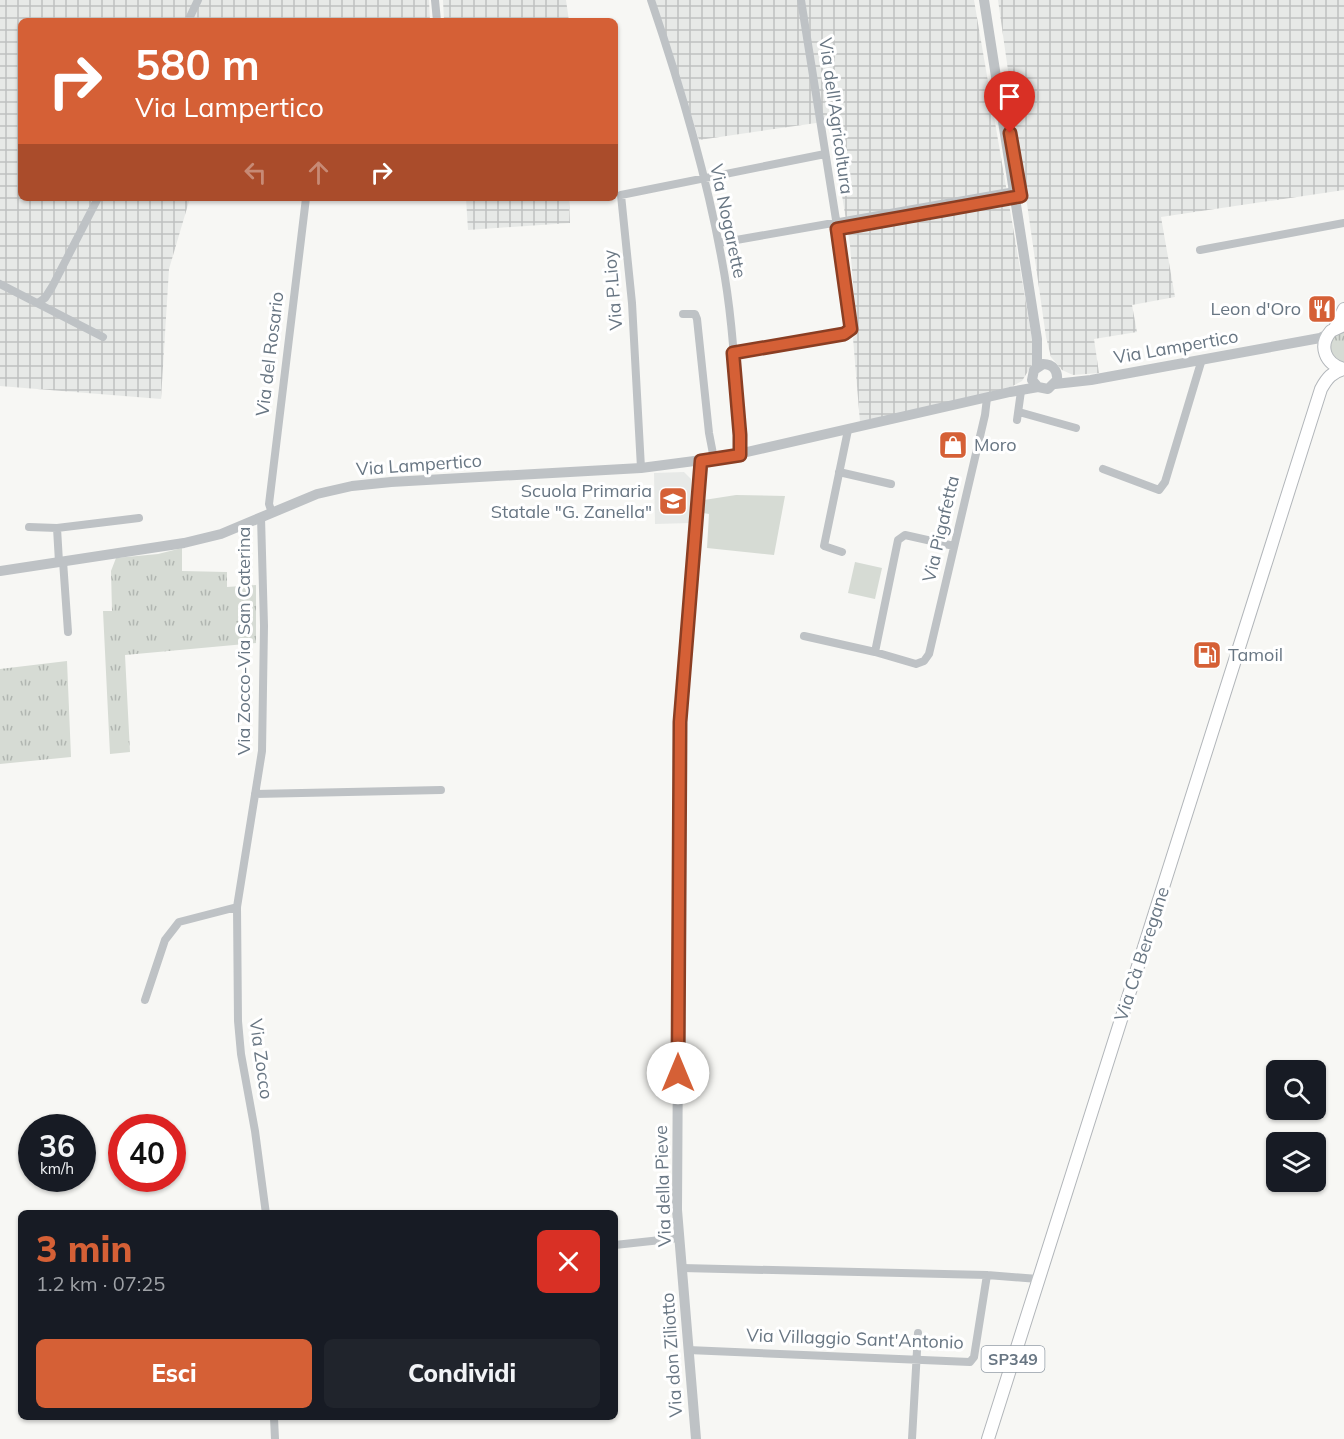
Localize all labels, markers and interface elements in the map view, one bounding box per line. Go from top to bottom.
street label: Via dell'Agricoltura [814,36,859,196]
text: 580 m [135,38,260,91]
icon: right [36,42,114,120]
pin [984,71,1035,133]
icon: arrive [993,80,1026,113]
text: Via Lampertico [135,90,324,124]
icon: left [239,156,272,189]
icon: ahead [302,156,335,189]
icon: right [365,156,398,189]
street label: Via Nogarette [705,162,752,280]
street label: Via P.Lioy [597,248,627,331]
street label: Via del Rosario [250,290,289,418]
restaurant icon: Leon d'Oro [1306,293,1338,325]
place label: Leon d'Oro [1211,297,1301,320]
street label: Via Lampertico [1112,324,1240,369]
shop icon: Moro [937,429,969,461]
place label: Moro [974,433,1016,456]
street label: Via Lampertico [355,449,483,480]
street label: Via Pigafetta [917,473,964,584]
place label: Scuola Primaria Statale "G. Zanella" [491,479,652,523]
school or university icon: Scuola Primaria Statale "G. Zanella" [657,485,689,517]
street label: Via Zocco-Via San Caterina [232,527,255,755]
fuel station icon: Tamoil [1191,639,1223,671]
place label: Tamoil [1228,643,1283,666]
street label: Via Cà Beregane [1109,884,1174,1024]
street label: Via Zocco [244,1017,279,1101]
position arrow [646,1041,710,1105]
map controls [1266,1060,1326,1192]
button: search [1266,1060,1326,1120]
speed limit sign: 40 [108,1114,186,1192]
street label: Via della Pieve [649,1125,676,1247]
text: 36 [39,1127,75,1165]
button: layers [1266,1132,1326,1192]
text: km/h [40,1159,74,1178]
text: 3 min [36,1226,132,1271]
button: close [537,1230,600,1293]
text: 1.2 km · 07:25 [36,1271,165,1296]
street label: Via don Ziliotto [656,1292,687,1418]
street label: Via Villaggio Sant'Antonio [746,1323,964,1354]
button: Esci [36,1339,312,1408]
button: Condividi [324,1339,600,1408]
road number: SP349 [982,1346,1044,1372]

